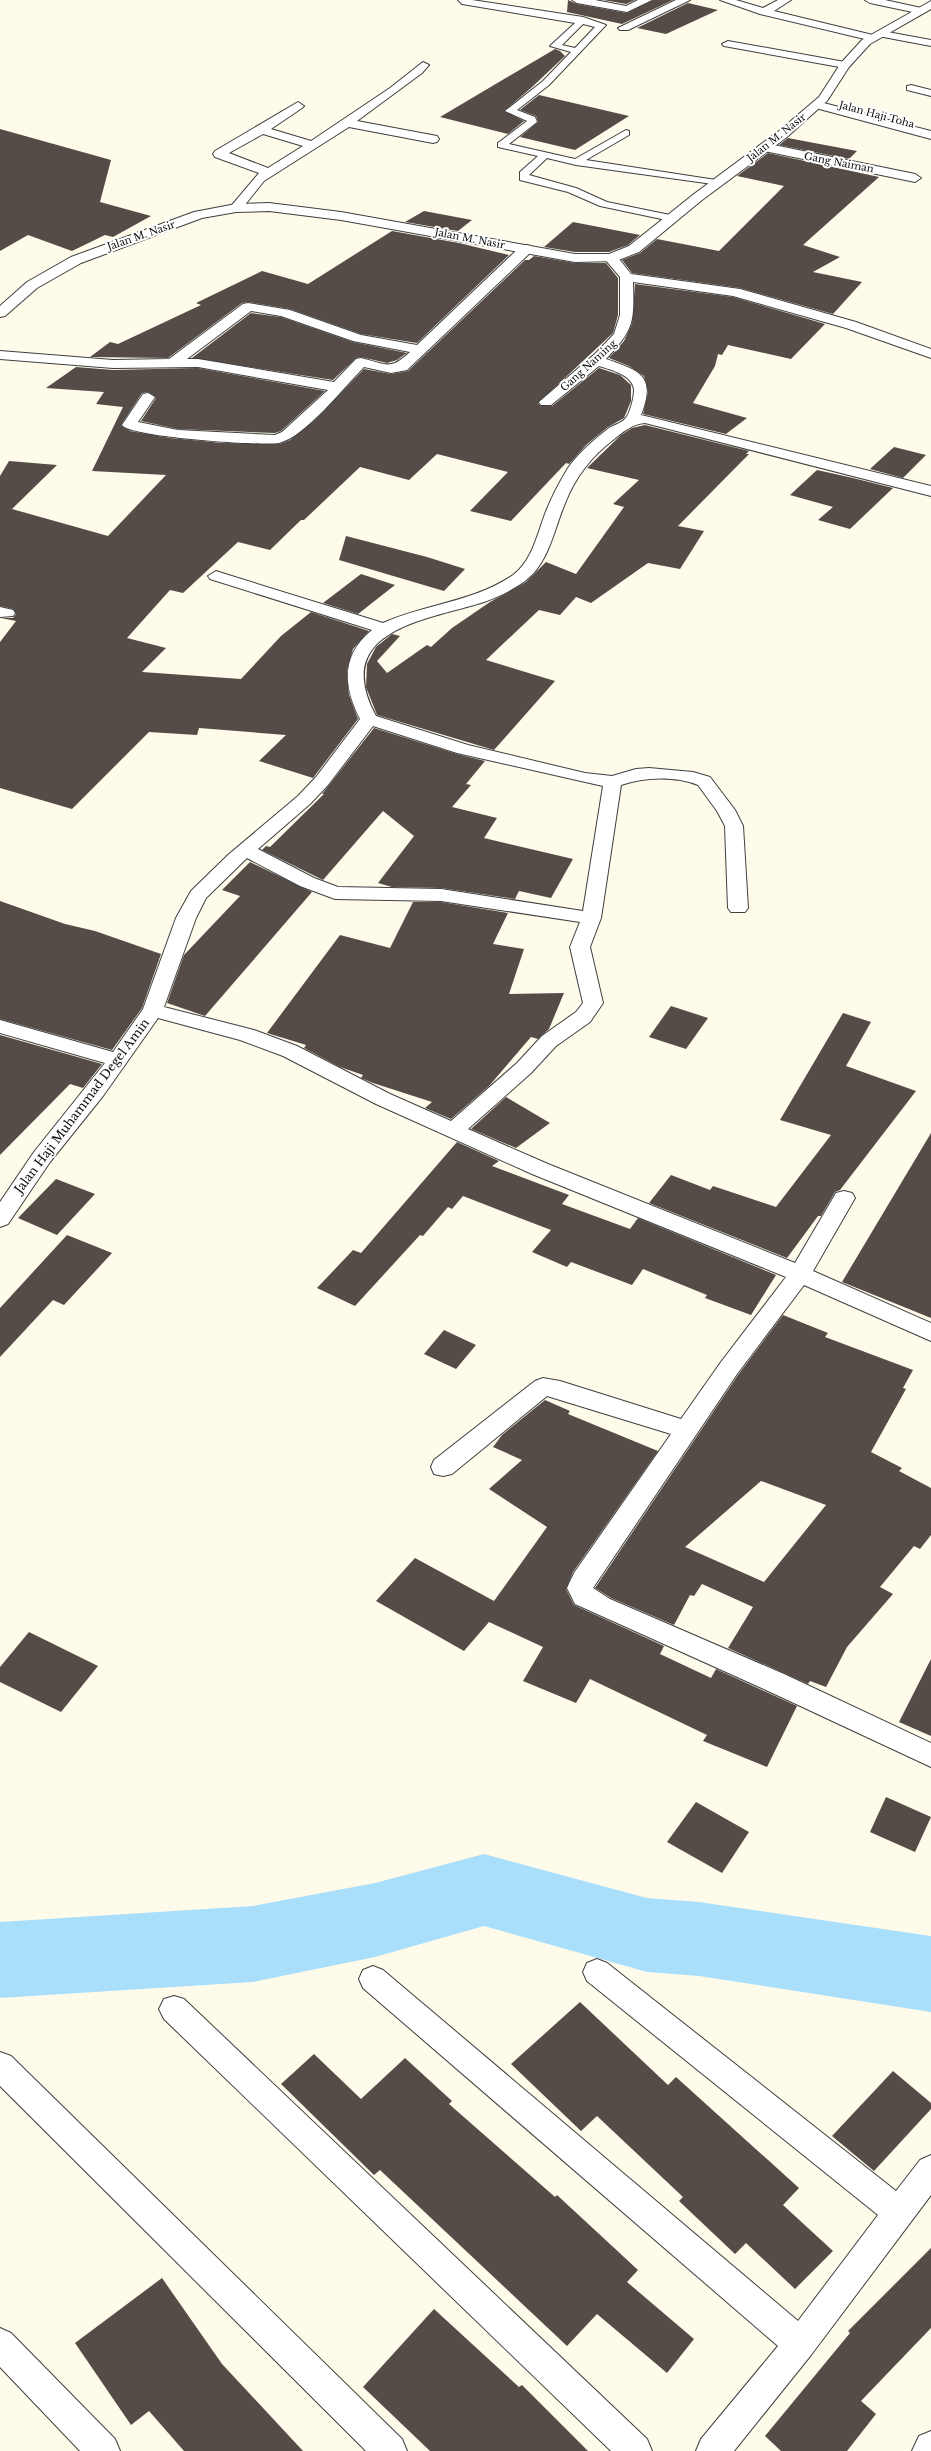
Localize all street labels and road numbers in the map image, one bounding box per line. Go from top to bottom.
street label: Jalan Haji Toha [836,98,916,131]
street label: Jalan M. Nasir [743,110,808,166]
street label: Gang Naiman [803,149,875,176]
street label: Jalan M. Nasir [104,218,177,254]
street label: Jalan M. Nasir [432,225,506,252]
street label: Gang Naming [558,336,620,394]
street label: Jalan Haji Muhammad Degel Amin [10,1015,152,1198]

